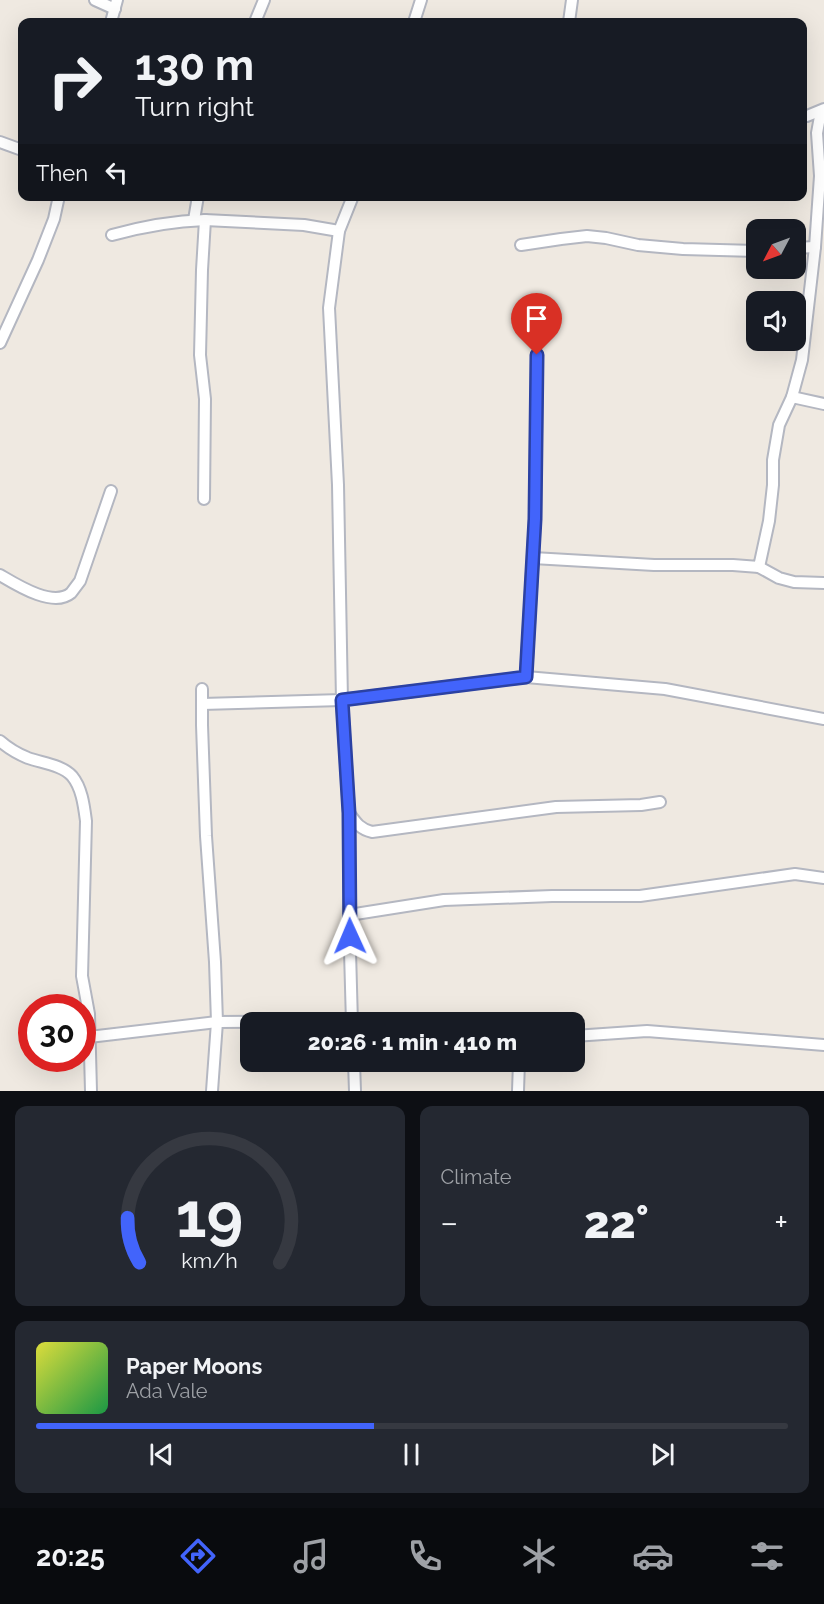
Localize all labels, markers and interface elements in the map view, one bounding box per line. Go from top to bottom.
text: 130 m [135,41,254,90]
icon: right [36,42,114,120]
text: Turn right [135,91,254,122]
icon: left [100,156,133,189]
text: Then [36,160,88,186]
north arrow [746,219,806,279]
map controls [746,219,806,351]
button: sound [746,291,806,351]
pin [511,293,562,355]
icon: arrive [520,302,553,335]
position arrow [318,904,382,968]
speed limit sign: 30 [18,994,96,1072]
text: 20:26 · 1 min · 410 m [308,1029,517,1055]
text: Climate [441,1165,512,1189]
text: 19 [176,1178,244,1252]
text: 22° [584,1196,649,1249]
text: − [441,1203,458,1242]
text: + [774,1203,788,1242]
text: km/h [181,1248,238,1273]
text: Paper Moons [126,1353,262,1379]
text: Ada Vale [126,1379,208,1403]
icon: previous [145,1438,178,1471]
icon: pause [395,1438,428,1471]
icon: next [646,1438,679,1471]
icon: directions [177,1535,219,1577]
icon: music [290,1535,332,1577]
icon: phone [404,1535,446,1577]
icon: climate [518,1535,560,1577]
icon: car [632,1535,674,1577]
icon: filters [746,1535,788,1577]
text: 20:25 [36,1541,105,1572]

